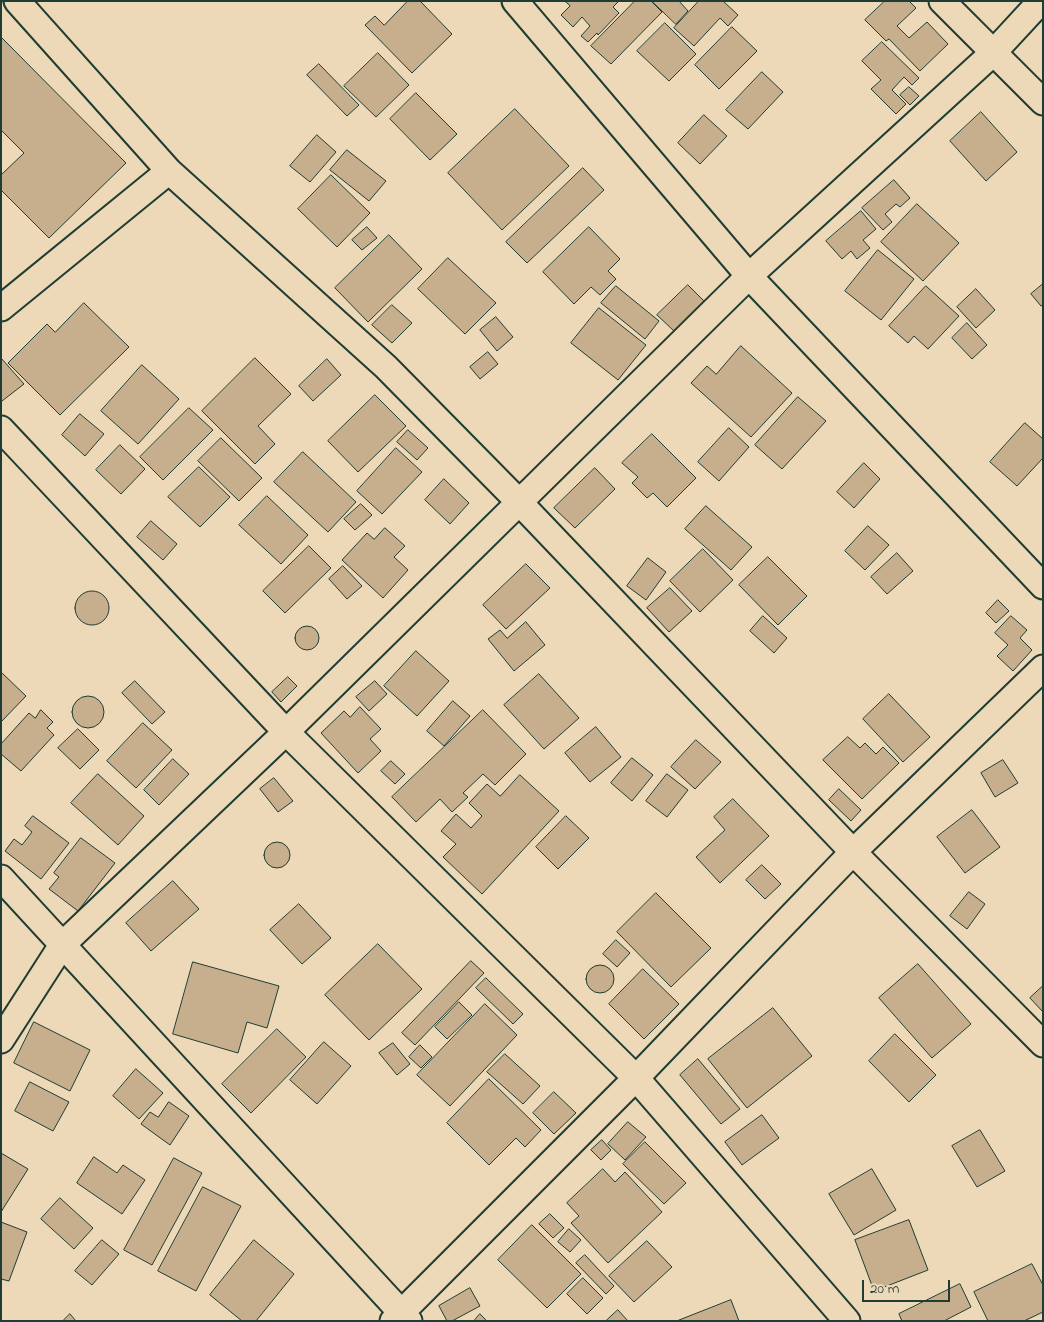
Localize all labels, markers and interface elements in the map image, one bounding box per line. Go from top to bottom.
scale bar [864,1270,952,1302]
text: 20 m [870,1278,899,1300]

